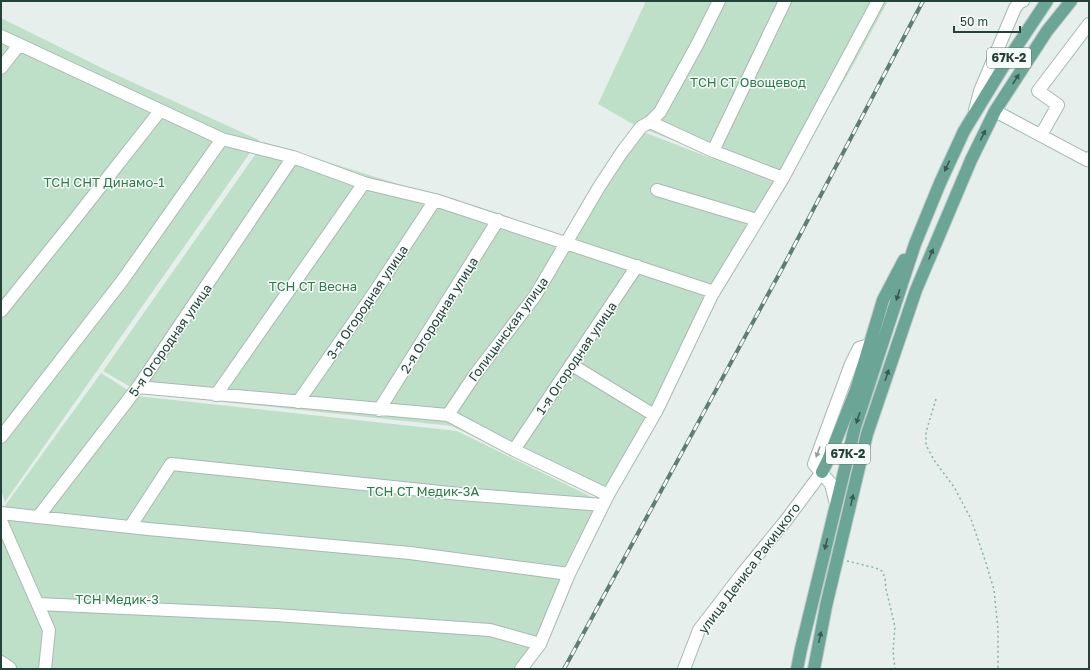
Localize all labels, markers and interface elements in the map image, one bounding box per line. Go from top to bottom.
scale bar [954,8,1020,34]
text: 50 m [960,14,988,29]
road number: 67К-2 [987,48,1031,68]
one-way arrow [1012,73,1020,84]
park label: ТСН СТ Овощевод [690,74,806,90]
one-way arrow [980,129,986,141]
one-way arrow [944,160,950,172]
park label: ТСН СНТ Динамо-1 [44,174,164,190]
street label: 3-я Огородная улица [323,242,411,362]
one-way arrow [928,249,934,260]
street label: 2-я Огородная улица [397,254,481,376]
street label: Голицынская улица [465,274,551,384]
park label: ТСН СТ Весна [269,278,357,294]
street label: 5-я Огородная улица [125,281,215,399]
one-way arrow [895,289,901,301]
street label: 1-я Огородная улица [532,299,620,417]
one-way arrow [884,368,890,380]
one-way arrow [855,413,861,425]
road number: 67К-2 [826,444,870,464]
one-way arrow [815,447,821,459]
park label: ТСН СТ Медик-3А [367,483,479,499]
one-way arrow [849,493,855,506]
street label: улица Дениса Ракицкого [695,499,804,637]
one-way arrow [822,538,828,550]
park label: ТСН Медик-3 [75,591,159,607]
one-way arrow [817,631,823,643]

